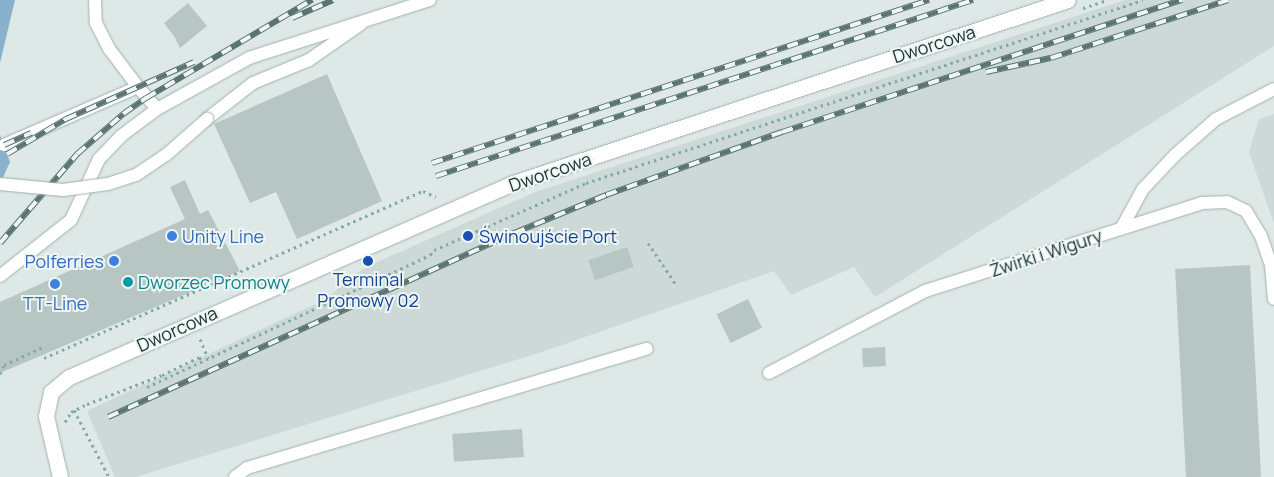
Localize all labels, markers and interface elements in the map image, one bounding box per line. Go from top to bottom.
street label: Dworcowa [890,20,978,68]
street label: Dworcowa [506,148,594,196]
place label: Unity Line [182,225,264,247]
place label: Świnoujście Port [479,225,617,247]
street label: Żwirki i Wigury [987,225,1105,281]
marker: Świnoujście Port [461,229,475,243]
marker: Unity Line [166,230,178,242]
place label: Polferries [25,250,104,272]
marker: Polferries [108,255,120,267]
marker: Terminal Promowy 02 [362,255,374,267]
place label: Terminal Promowy 02 [317,269,419,312]
place label: Dworzec Promowy [138,271,290,293]
marker: Dworzec Promowy [122,276,134,288]
marker: TT-Line [49,278,61,290]
place label: TT-Line [23,292,87,314]
street label: Dworcowa [133,302,221,356]

